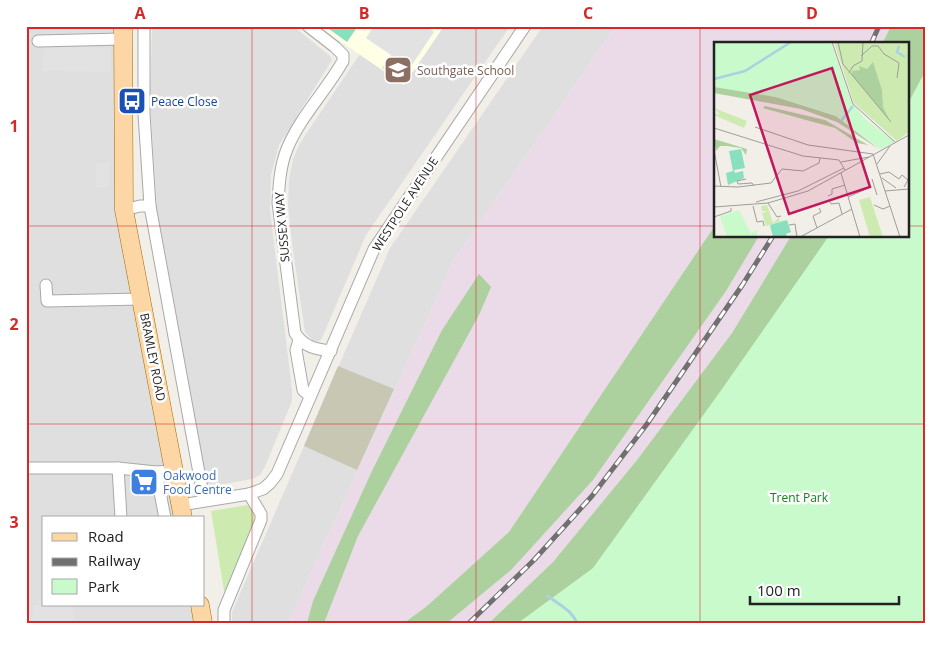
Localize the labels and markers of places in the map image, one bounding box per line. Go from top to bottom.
school or university icon: Southgate School [383,55,413,85]
place label: Southgate School [417,62,514,79]
bus stop icon: Peace Close [117,86,147,116]
place label: Peace Close [151,93,218,110]
supermarket icon: Oakwood Food Centre [129,467,159,497]
place label: Oakwood Food Centre [163,467,232,498]

